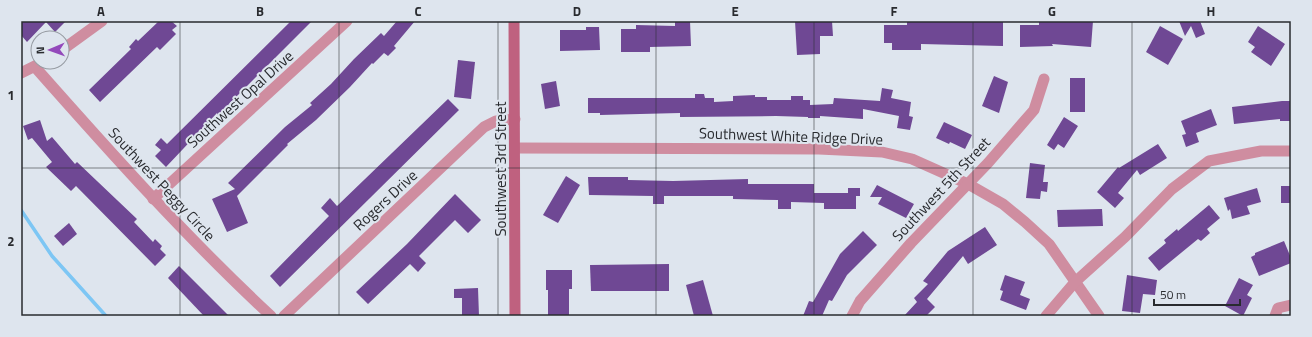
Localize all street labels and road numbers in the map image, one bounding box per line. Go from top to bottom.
street label: Southwest Opal Drive [182,45,298,153]
street label: Southwest 3rd Street [489,101,512,237]
street label: Southwest White Ridge Drive [698,121,884,151]
street label: Southwest Peggy Circle [103,122,221,246]
street label: Southwest 5th Street [886,131,996,246]
street label: Rogers Drive [348,164,422,236]

